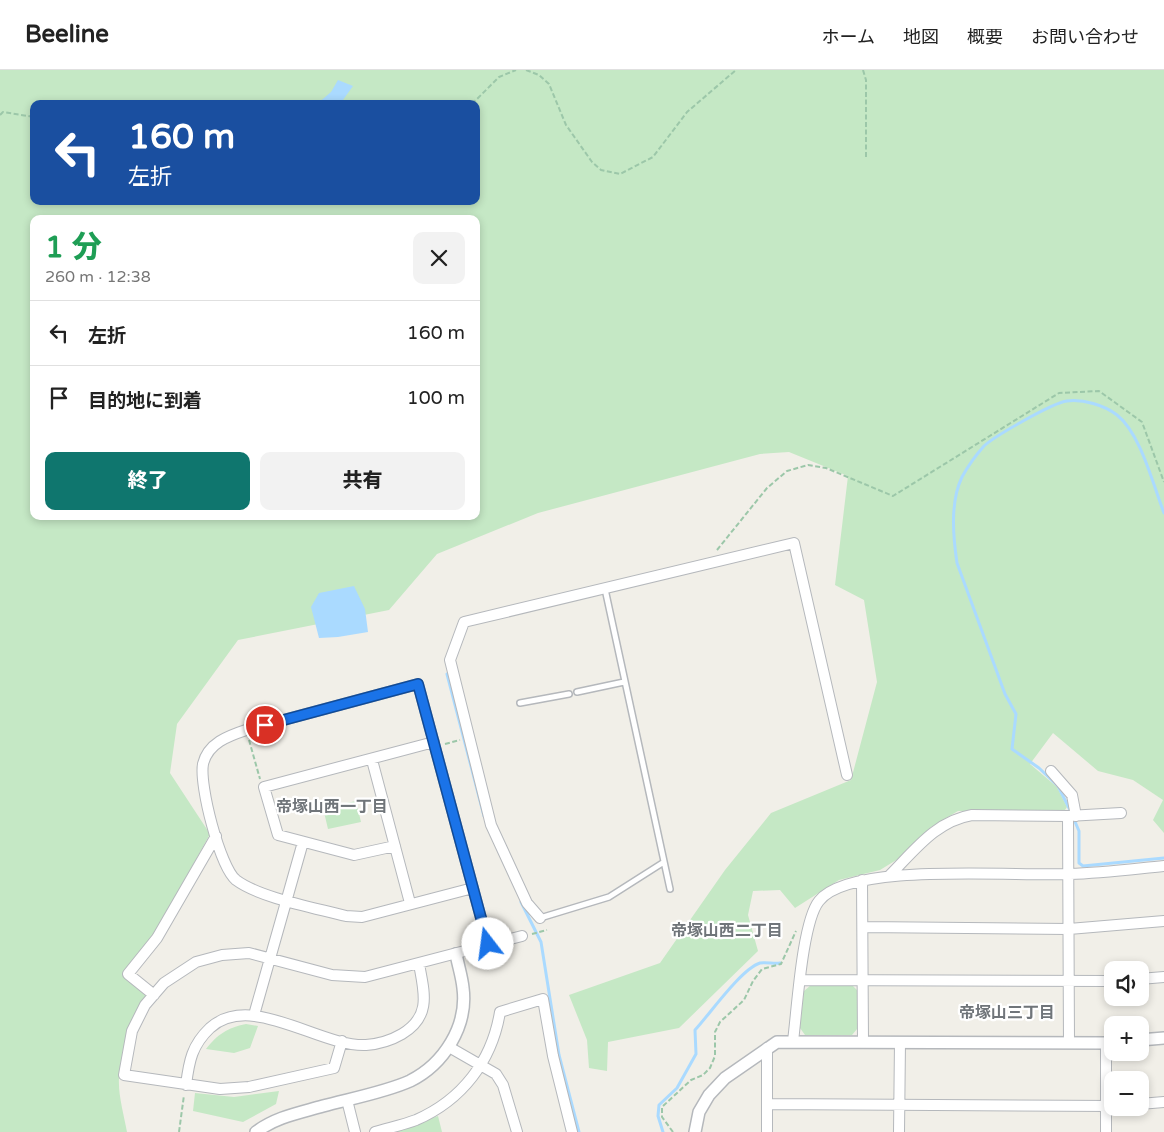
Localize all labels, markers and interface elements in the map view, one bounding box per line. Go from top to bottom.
text: Beeline [25,20,109,49]
text: ホーム [822,26,875,48]
text: 地図 [903,26,939,48]
text: 概要 [967,26,1003,48]
text: お問い合わせ [1031,26,1139,48]
text: 160 m [128,116,235,158]
icon: left [45,120,110,185]
text: 左折 [128,164,172,190]
text: 1 分 [45,229,102,266]
button: close [413,232,465,284]
text: 260 m · 12:38 [45,267,151,287]
icon: left [45,319,73,347]
text: 160 m [407,322,465,344]
text: 左折 [88,325,126,347]
icon: arrive [45,384,73,412]
text: 100 m [407,387,465,409]
text: 目的地に到着 [88,390,202,412]
button: 終了 [45,452,250,510]
button: 共有 [260,452,465,510]
pin [244,704,286,746]
icon: arrive [251,711,279,739]
district label: 帝塚山西一丁目 [276,797,388,817]
position arrow [461,917,513,969]
district label: 帝塚山西二丁目 [671,921,783,941]
map controls [1104,961,1149,1116]
button: sound [1104,961,1149,1006]
district label: 帝塚山三丁目 [959,1003,1055,1023]
button: + [1104,1016,1149,1061]
button: − [1104,1071,1149,1116]

